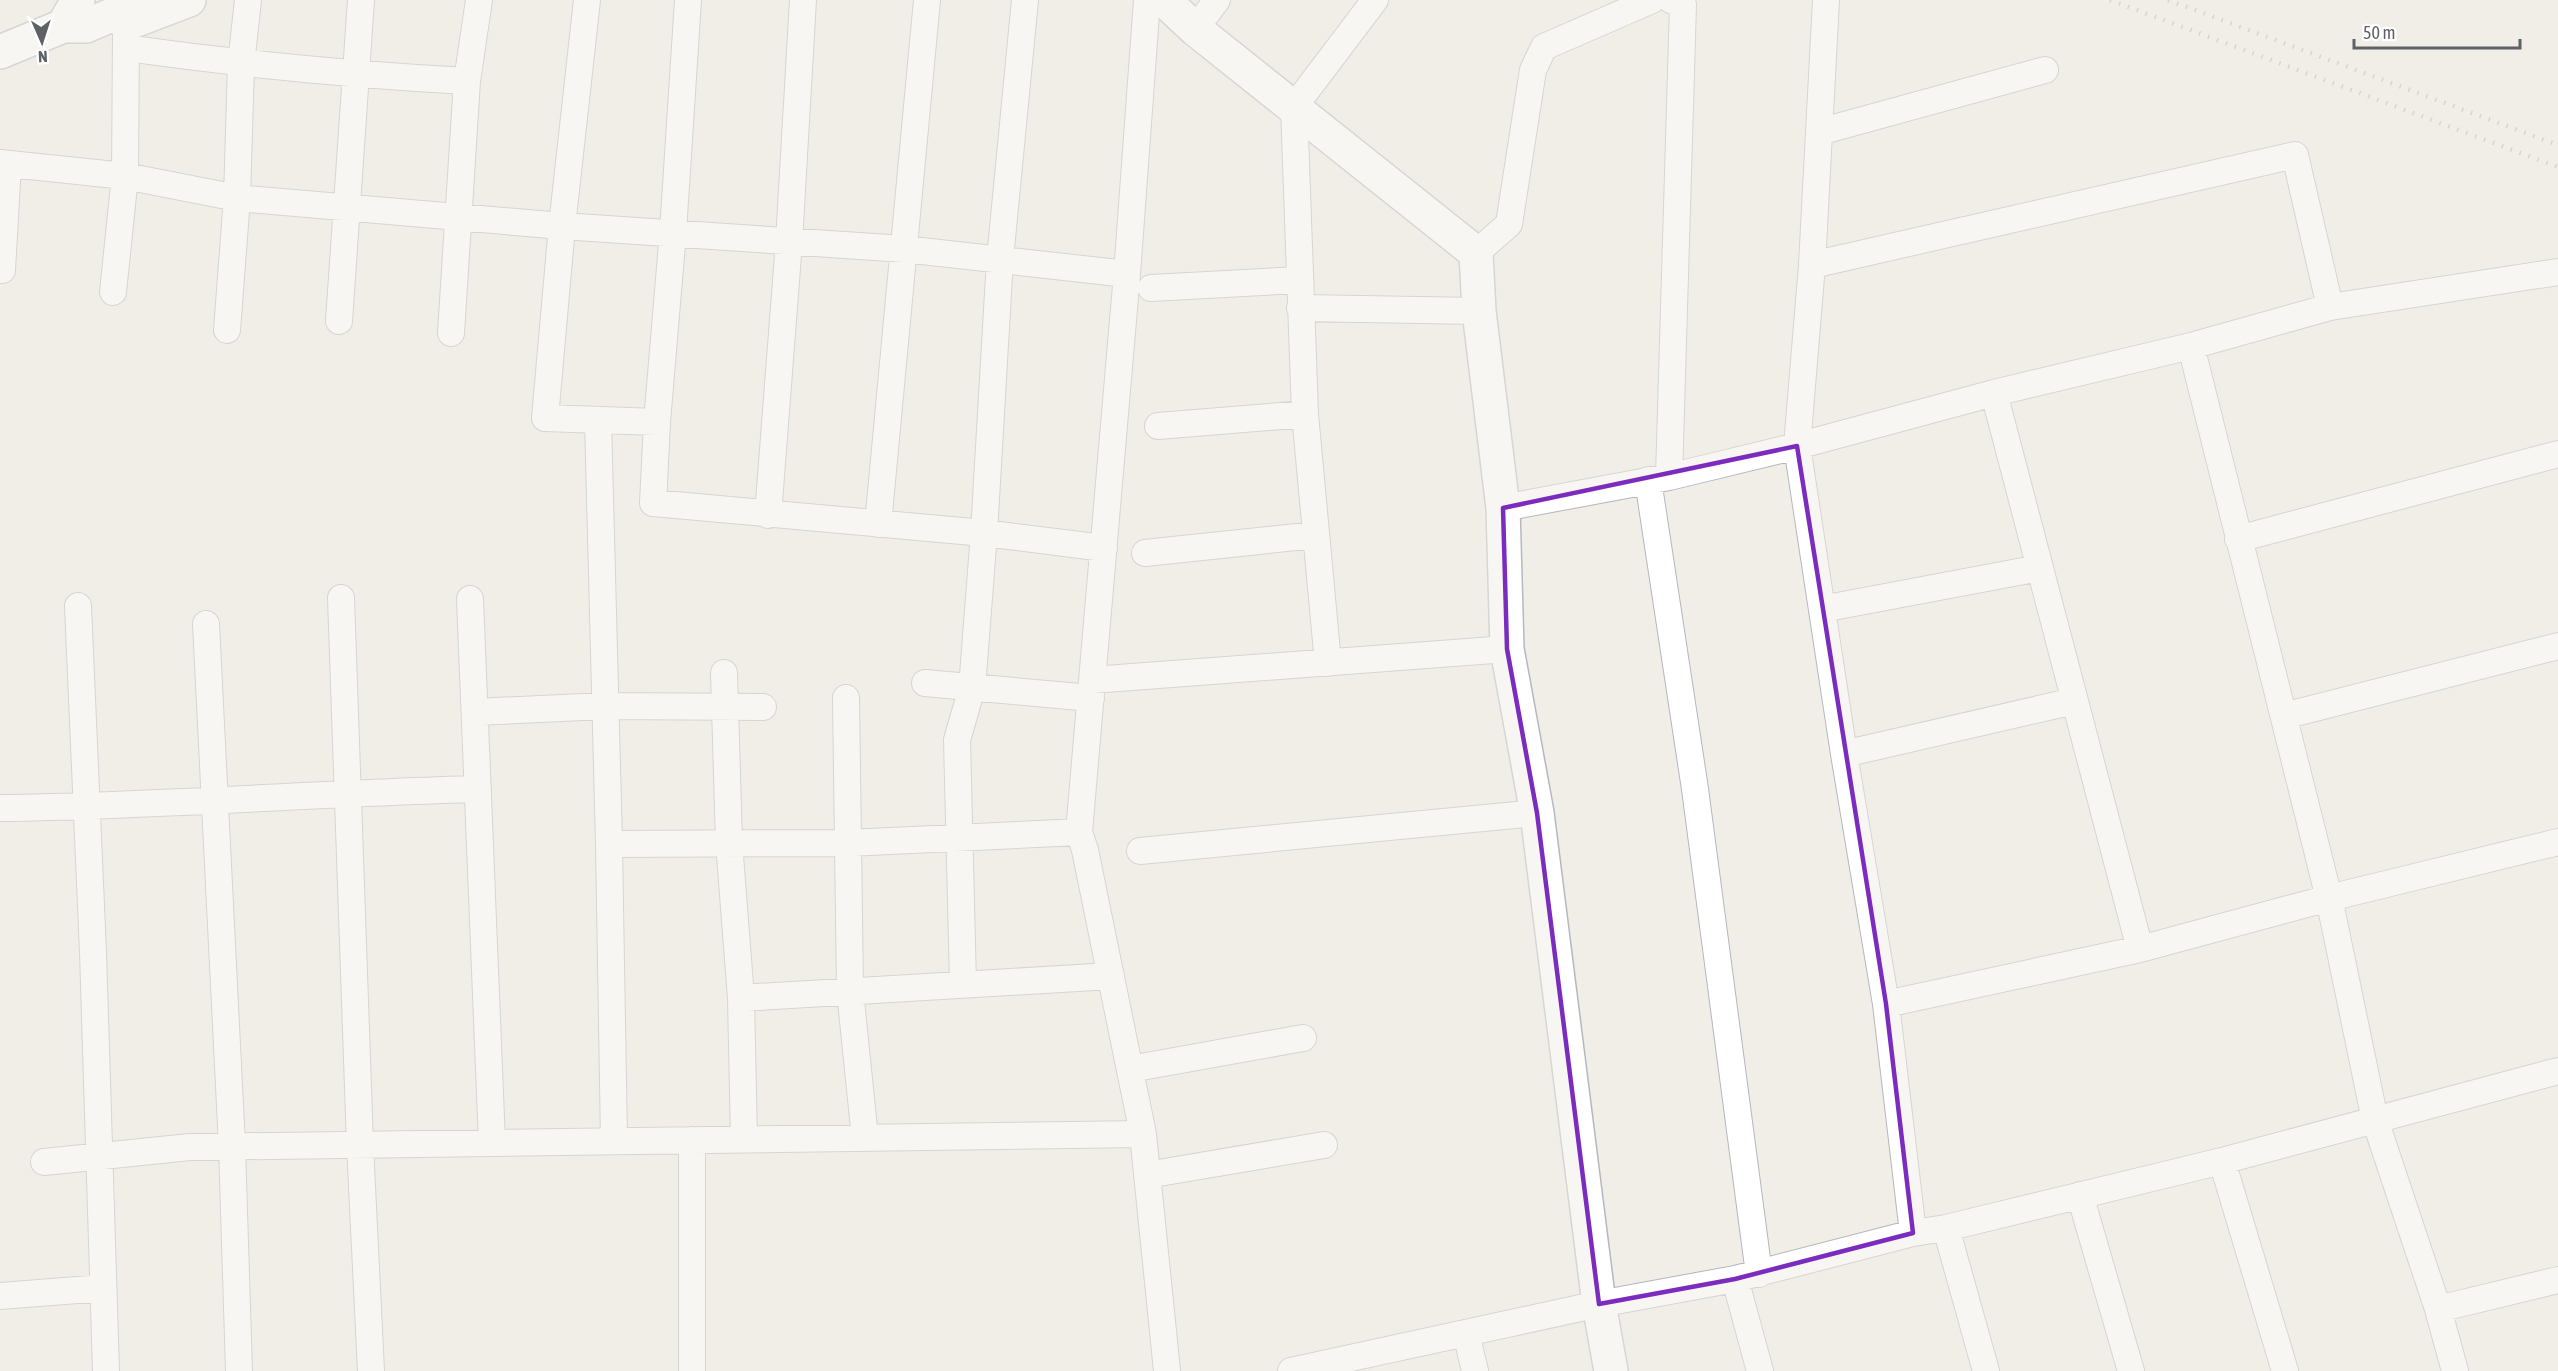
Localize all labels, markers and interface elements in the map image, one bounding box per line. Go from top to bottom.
north arrow [12,12,72,72]
scale bar [2354,12,2520,50]
text: 50 m [2363,22,2395,43]
text: N [38,48,48,66]

